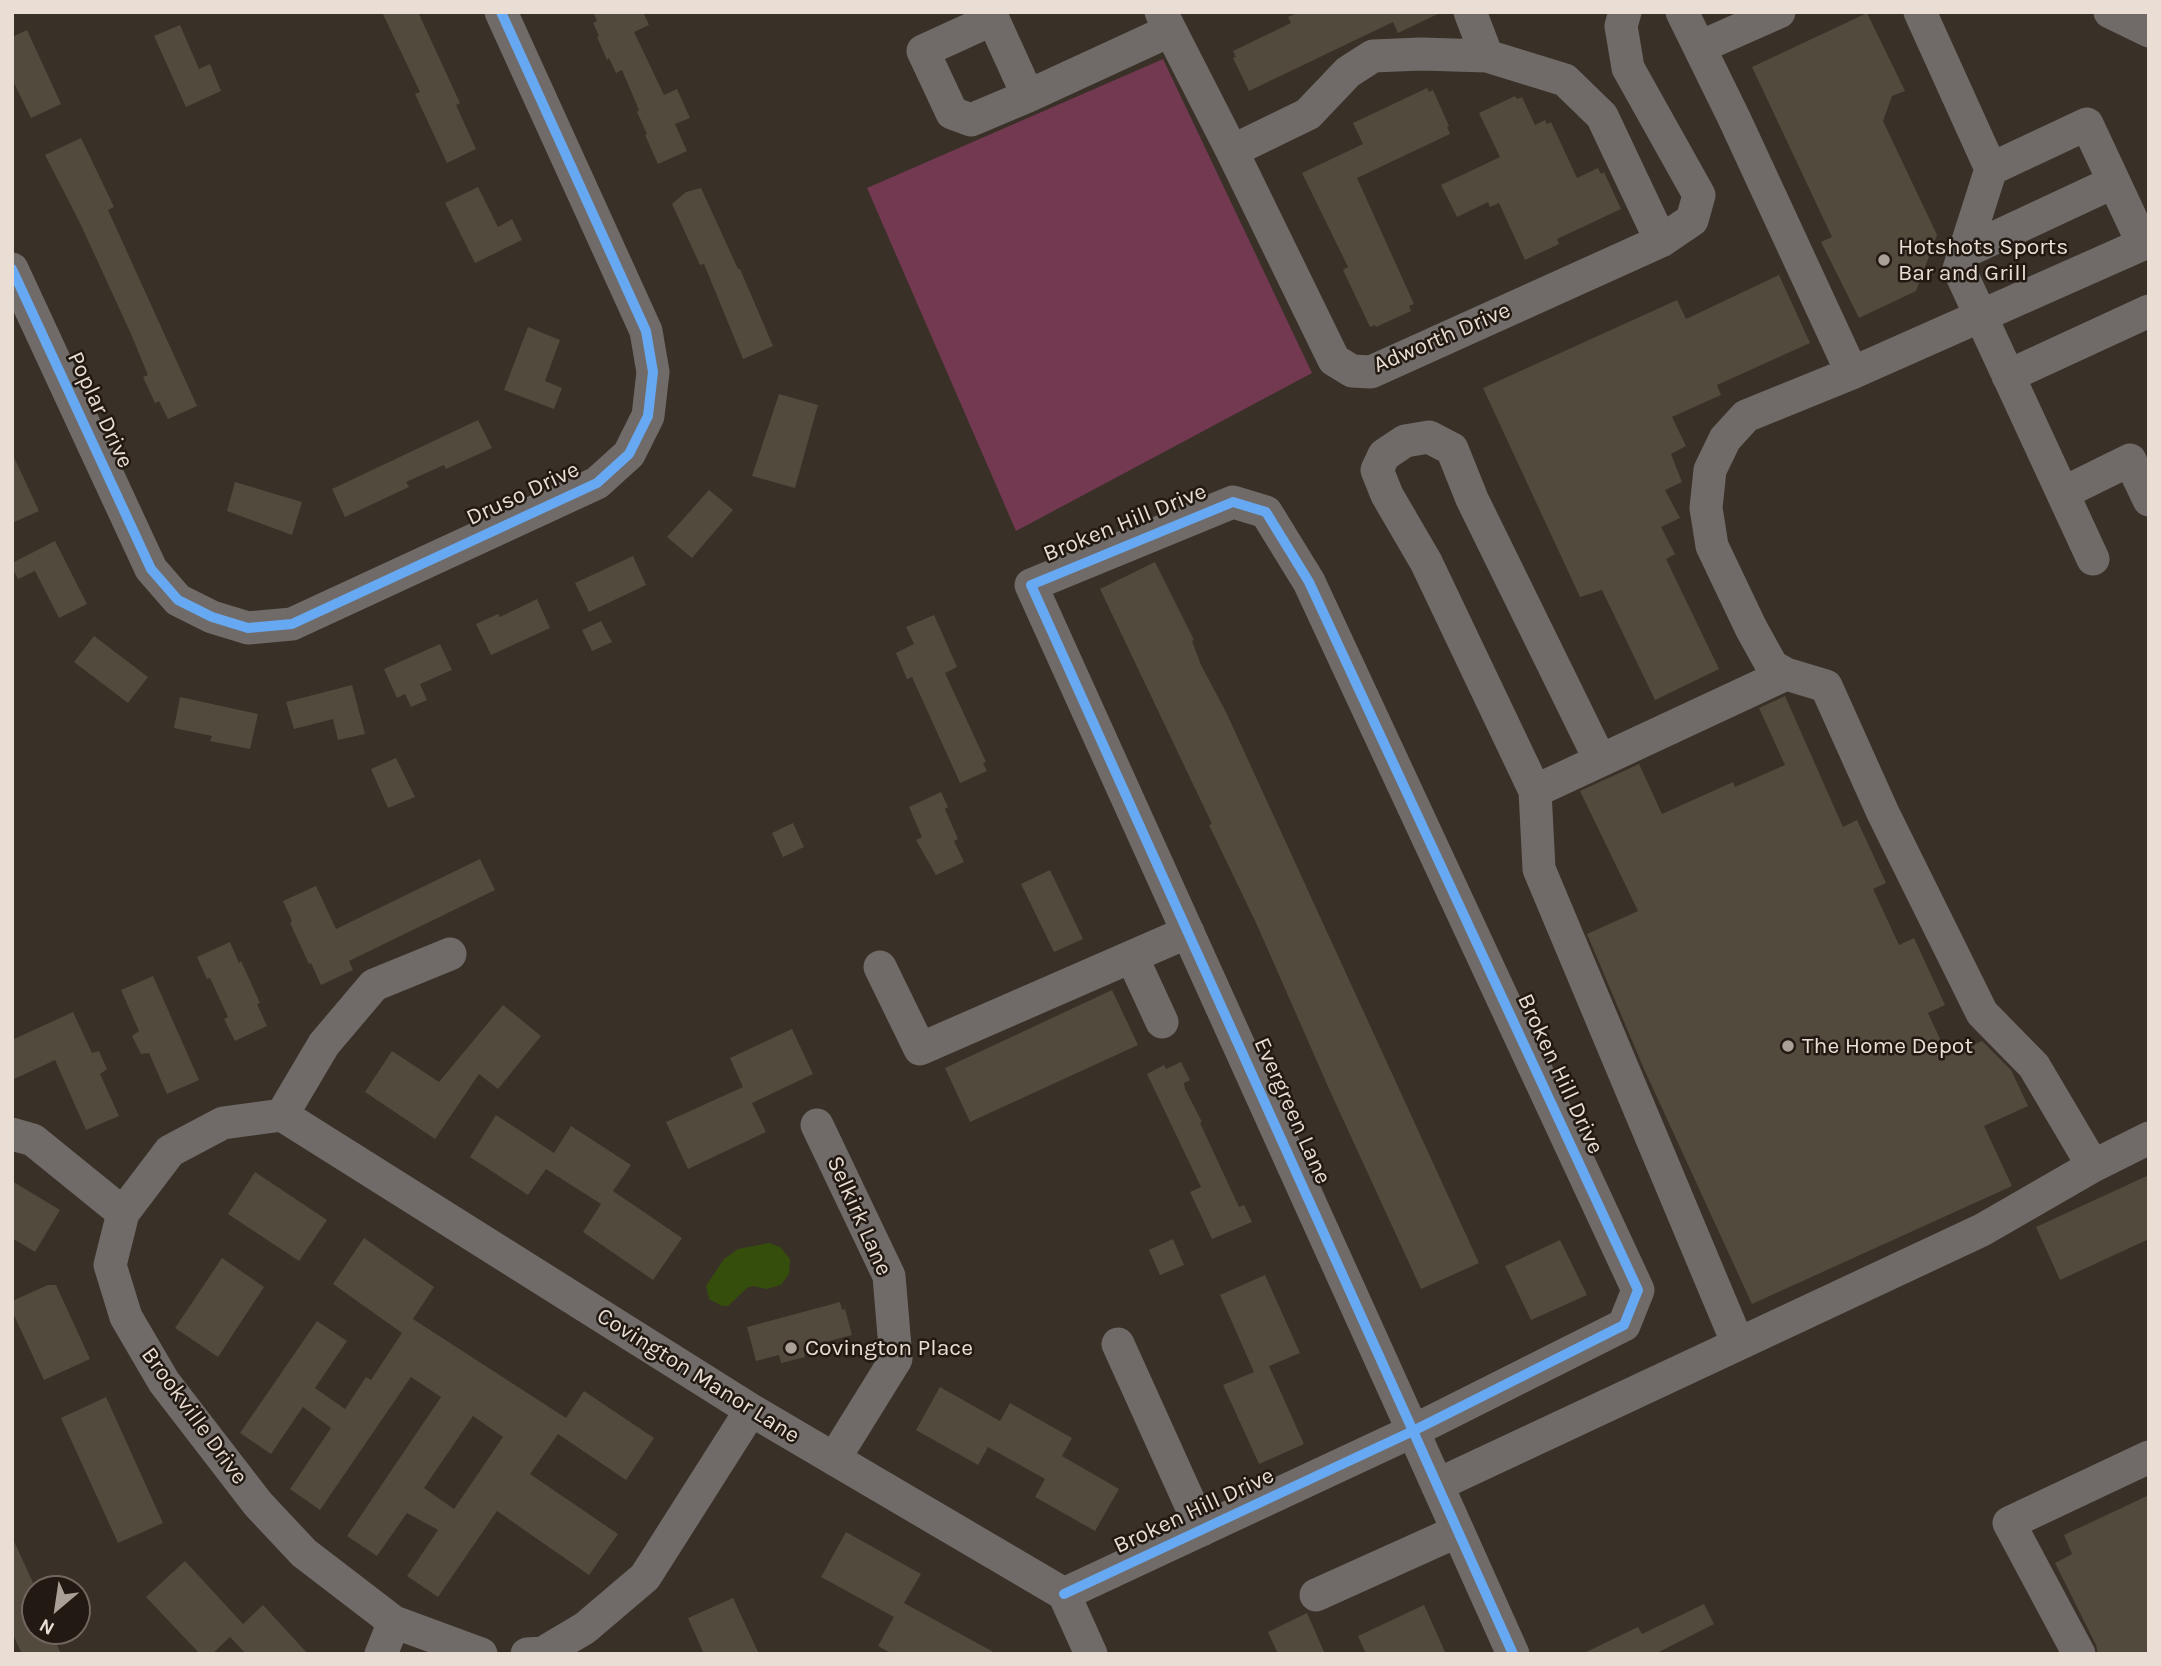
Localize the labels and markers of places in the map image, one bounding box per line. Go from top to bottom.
place label: Hotshots Sports Bar and Grill [1898,233,2068,287]
marker: Hotshots Sports Bar and Grill [1876,252,1892,268]
place label: The Home Depot [1802,1032,1973,1060]
marker: The Home Depot [1780,1038,1796,1054]
place label: Covington Place [805,1334,973,1362]
marker: Covington Place [783,1340,799,1356]

